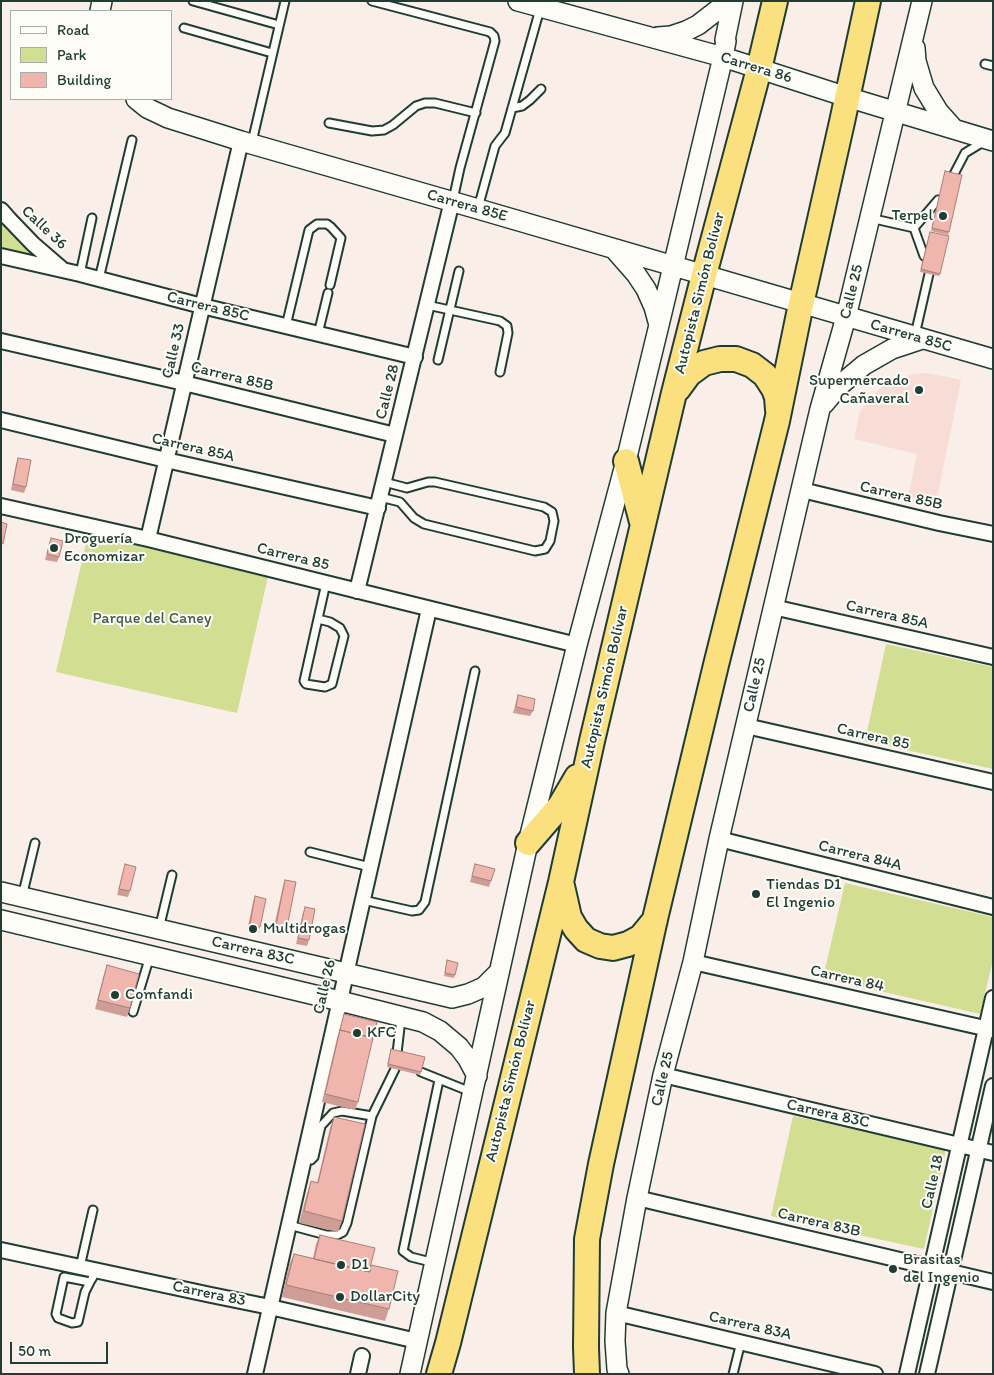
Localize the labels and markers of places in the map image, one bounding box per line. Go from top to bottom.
place label: Terpel [892,206,933,226]
marker: Terpel [937,210,949,222]
place label: Supermercado Cañaveral [809,371,909,409]
marker: Supermercado Cañaveral [913,384,925,396]
place label: Droguería Economizar [64,529,145,567]
marker: Droguería Economizar [48,542,60,554]
place label: Tiendas D1 El Ingenio [766,875,841,913]
marker: Tiendas D1 El Ingenio [750,888,762,900]
place label: Multidrogas [263,919,346,939]
marker: Multidrogas [247,923,259,935]
place label: Comfandi [125,985,193,1005]
marker: Comfandi [109,989,121,1001]
place label: KFC [367,1023,396,1043]
marker: KFC [351,1027,363,1039]
place label: Brasitas del Ingenio [903,1250,980,1288]
place label: D1 [351,1255,369,1275]
marker: D1 [335,1259,347,1271]
marker: Brasitas del Ingenio [887,1263,899,1275]
place label: DollarCity [350,1287,420,1307]
marker: DollarCity [334,1291,346,1303]

